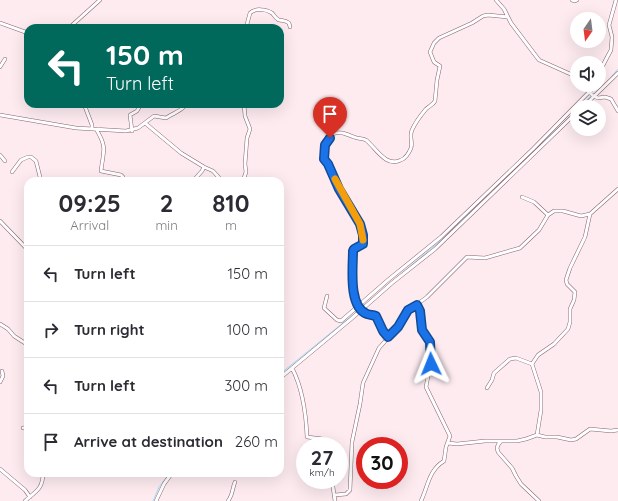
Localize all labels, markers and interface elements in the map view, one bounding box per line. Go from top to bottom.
north arrow [570,12,606,48]
map controls [570,12,606,136]
text: 150 m [106,37,184,72]
icon: left [40,40,92,92]
button: sound [570,56,606,92]
text: Turn left [106,72,174,95]
pin [313,97,347,138]
button: layers [570,100,606,136]
icon: arrive [319,103,341,125]
text: 09:25 [59,188,121,218]
text: 2 [160,188,173,218]
text: 810 [212,188,249,218]
text: Arrival [70,217,109,233]
text: min [156,217,178,233]
text: m [225,217,237,233]
icon: left [40,263,62,285]
text: Turn left [74,264,136,283]
text: 150 m [228,264,268,283]
icon: right [40,319,62,341]
text: Turn right [74,320,145,339]
text: 100 m [227,320,268,339]
position arrow [410,343,452,385]
icon: left [40,375,62,397]
text: Turn left [74,376,136,395]
text: 300 m [225,376,268,395]
icon: arrive [40,431,62,453]
text: Arrive at destination [74,432,223,451]
text: 260 m [235,432,278,451]
speed limit sign: 30 [356,437,408,489]
text: 27 [311,445,333,470]
text: km/h [309,466,335,479]

